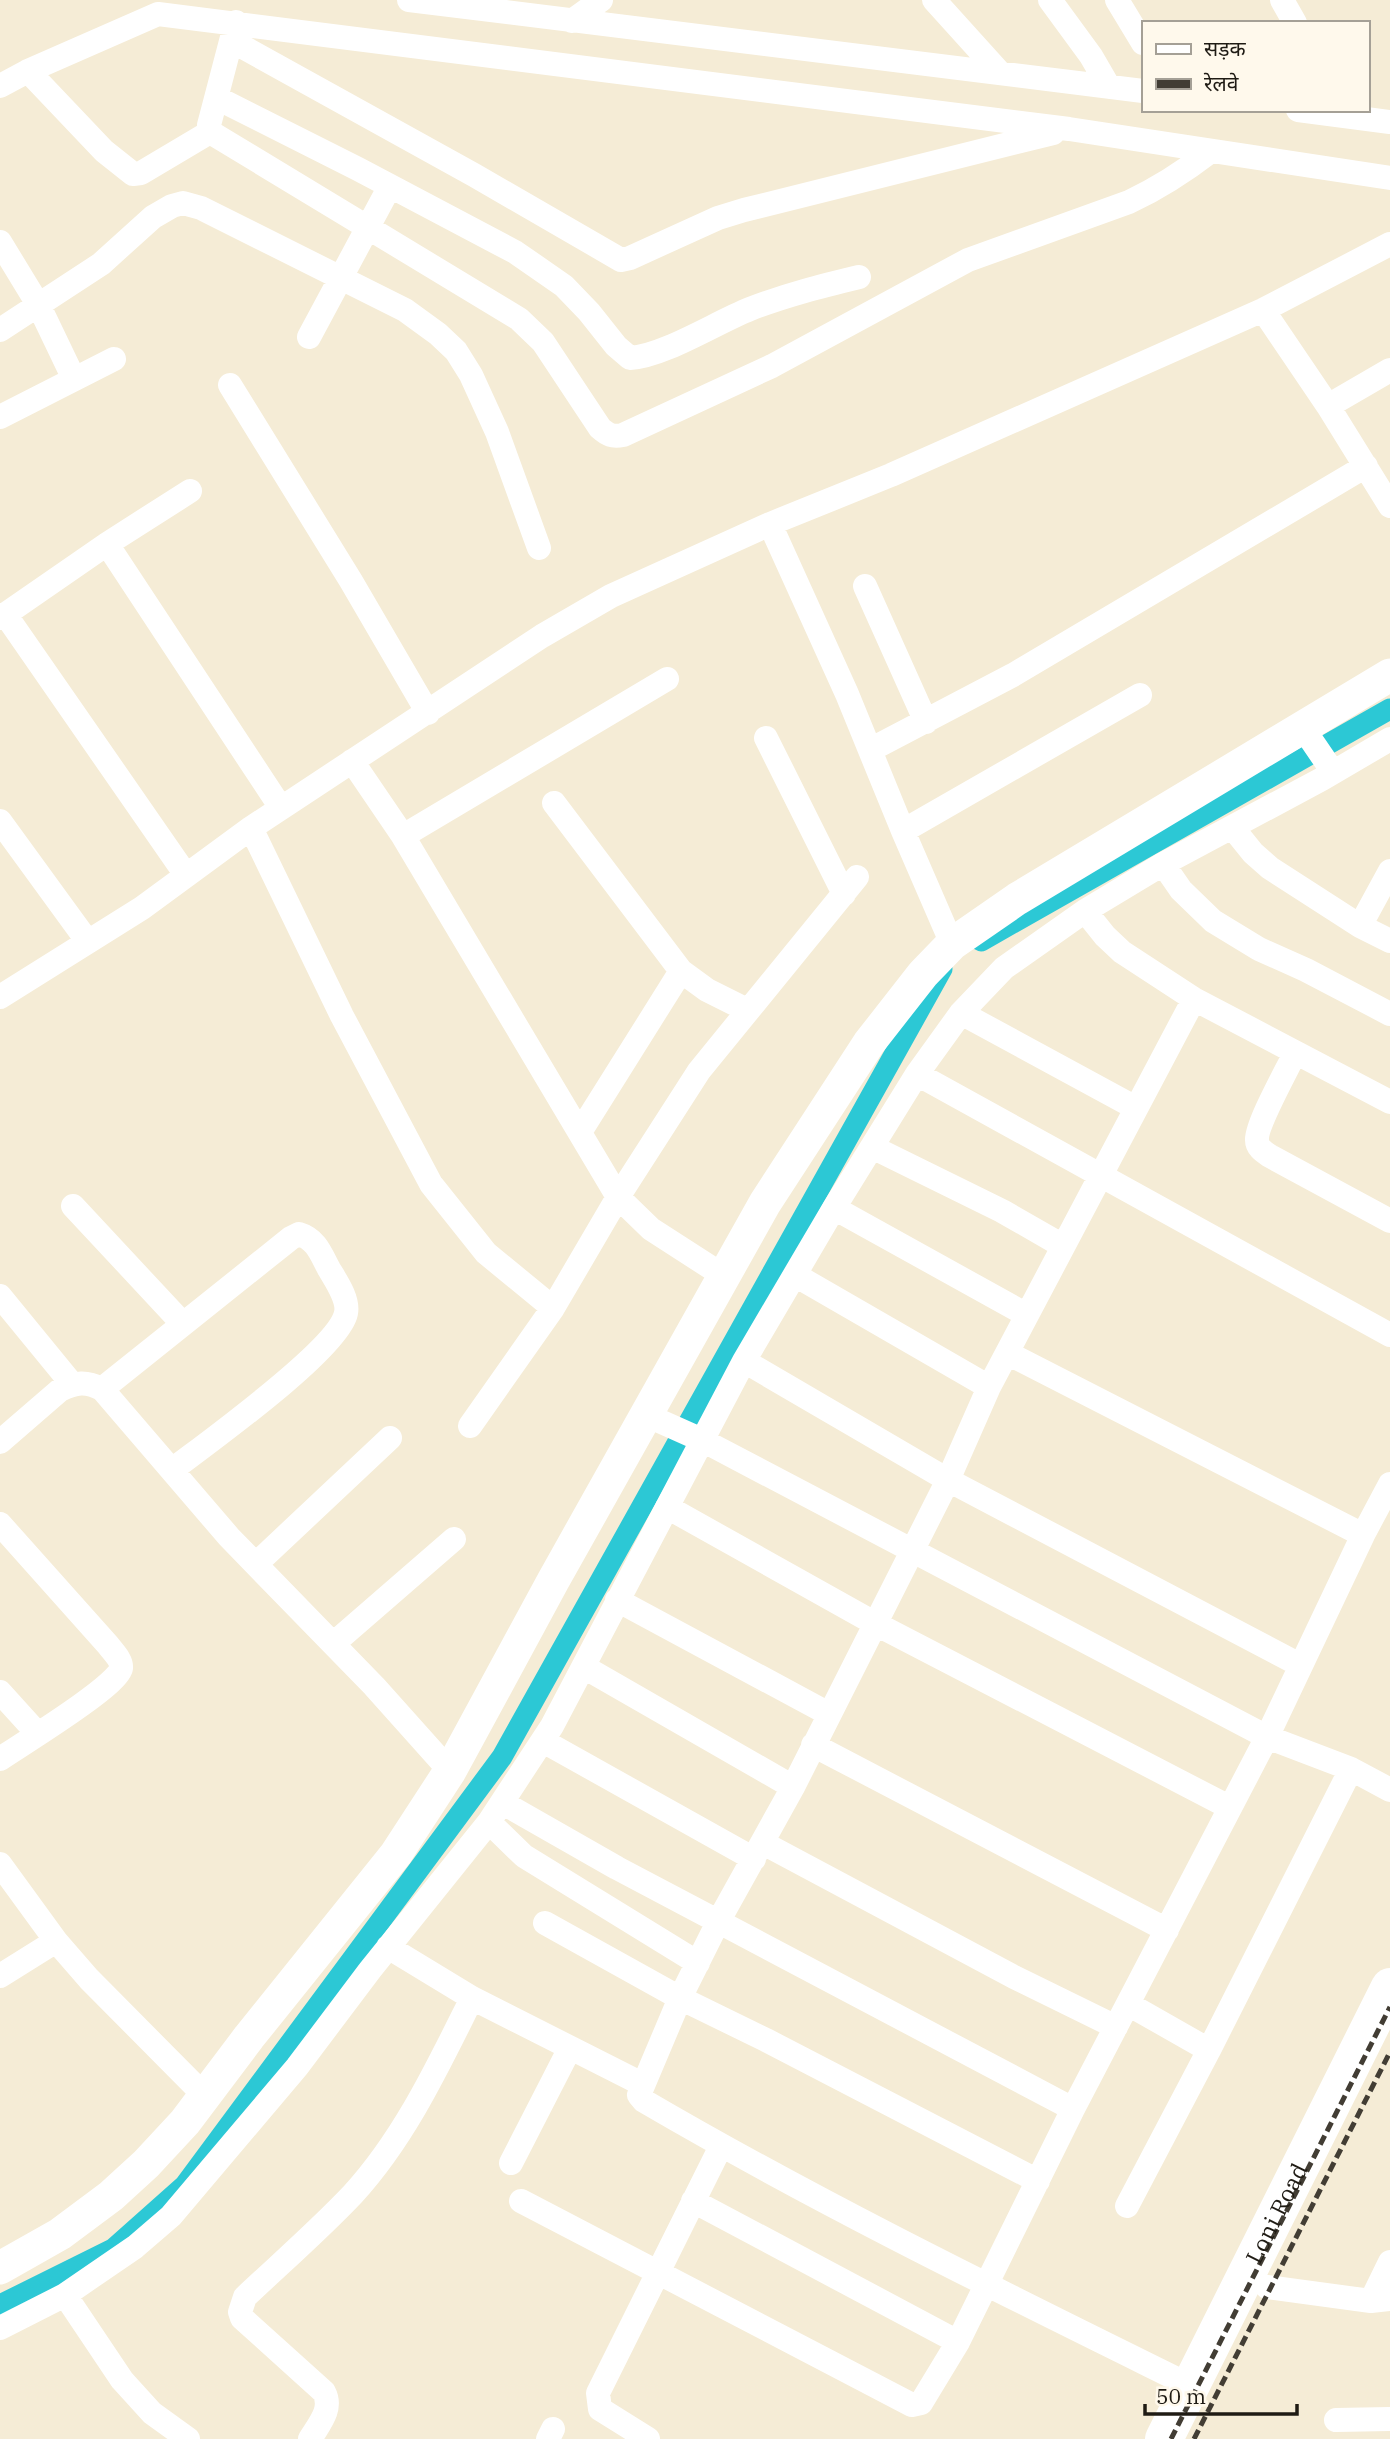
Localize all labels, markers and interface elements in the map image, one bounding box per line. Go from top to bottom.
legend [1142,21,1369,112]
text: सड़क [1204,34,1246,62]
text: रेलवे [1203,69,1239,97]
street label: Loni Road [1238,2158,1314,2269]
scale bar [1145,2372,1297,2416]
text: 50 m [1156,2382,1206,2410]

